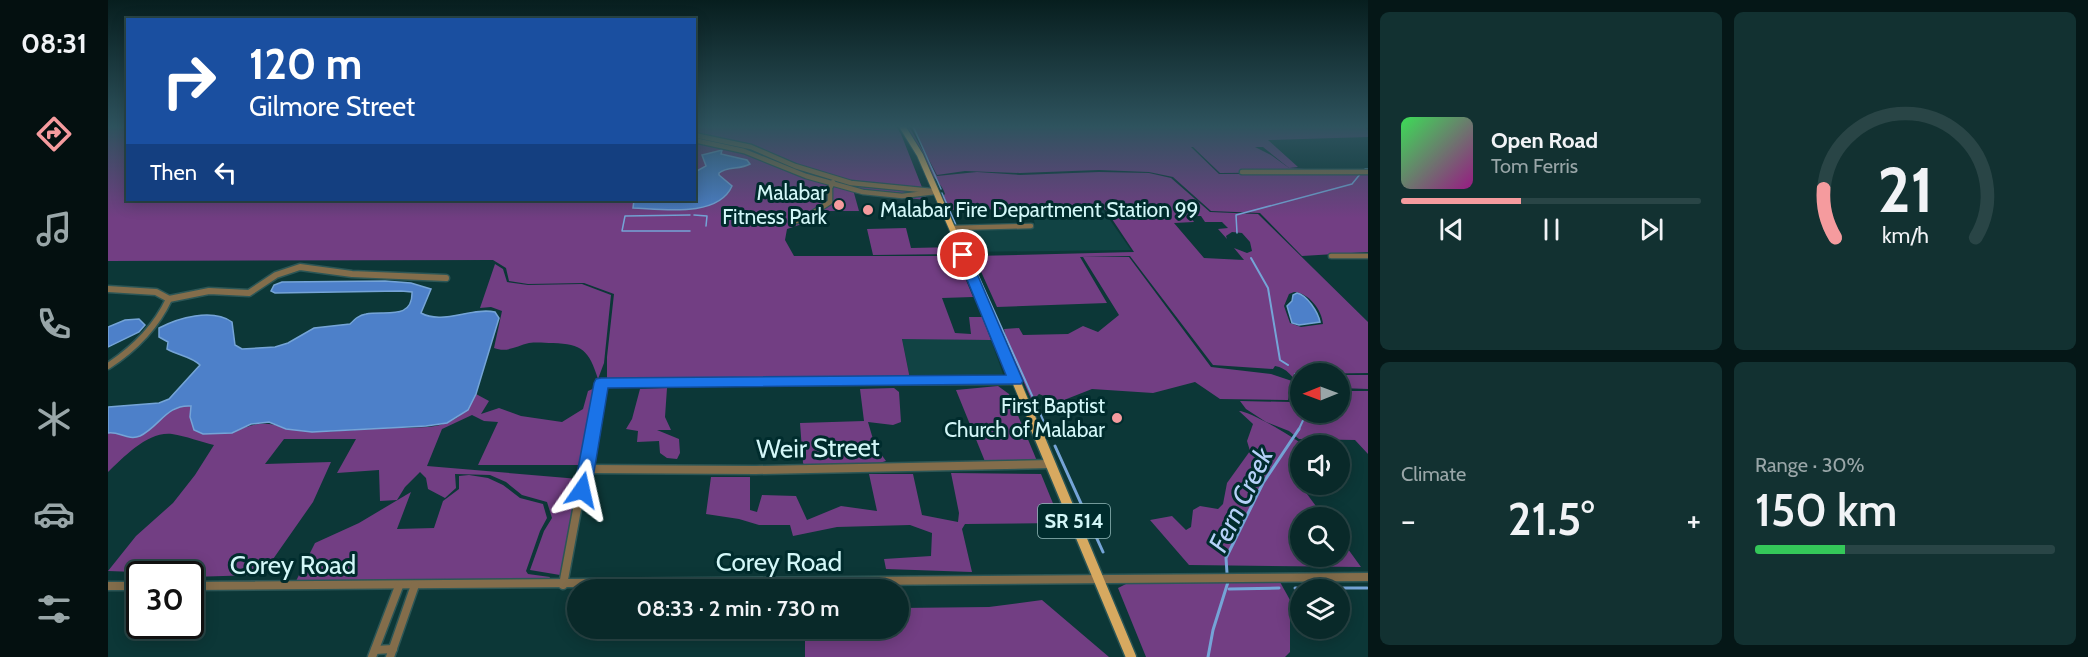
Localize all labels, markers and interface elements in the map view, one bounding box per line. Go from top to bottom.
text: 08:31 [21,27,87,60]
text: 120 m [249,38,362,90]
icon: right [150,42,228,120]
text: Gilmore Street [249,90,415,123]
icon: directions [33,113,75,155]
text: Open Road [1491,127,1598,154]
text: 21 [1877,152,1933,228]
text: Tom Ferris [1491,154,1578,178]
icon: left [209,156,242,189]
text: Then [150,159,197,186]
place label: Malabar Fitness Park [722,180,828,229]
place label: Malabar Fire Department Station 99 [880,197,1199,222]
marker: Malabar Fitness Park [832,198,846,212]
marker: Malabar Fire Department Station 99 [861,203,875,217]
icon: music [33,208,75,250]
icon: previous [1435,213,1468,246]
icon: pause [1535,213,1568,246]
icon: next [1635,213,1668,246]
text: km/h [1882,223,1928,249]
pin [937,229,988,280]
icon: arrive [946,238,979,271]
icon: phone [33,303,75,345]
north arrow [1290,363,1350,423]
map controls [1290,363,1350,639]
place label: First Baptist Church of Malabar [944,393,1105,442]
icon: climate [33,398,75,440]
marker: First Baptist Church of Malabar [1110,411,1124,425]
street label: Weir Street [756,431,880,465]
button: sound [1290,435,1350,495]
water label: Fern Creek [1201,441,1281,557]
text: Range · 30% [1755,453,1864,477]
position arrow [550,458,614,522]
text: Climate [1401,462,1466,486]
text: 150 km [1755,483,1897,537]
text: 21.5° [1508,492,1594,546]
icon: car [33,493,75,535]
text: − [1401,500,1416,540]
text: + [1686,500,1701,540]
road number: SR 514 [1038,504,1110,538]
button: search [1290,507,1350,567]
street label: Corey Road [716,546,842,578]
street label: Corey Road [230,549,356,581]
speed limit sign: 30 [126,561,204,639]
button: layers [1290,579,1350,639]
icon: filters [33,588,75,630]
text: 08:33 · 2 min · 730 m [637,595,840,622]

